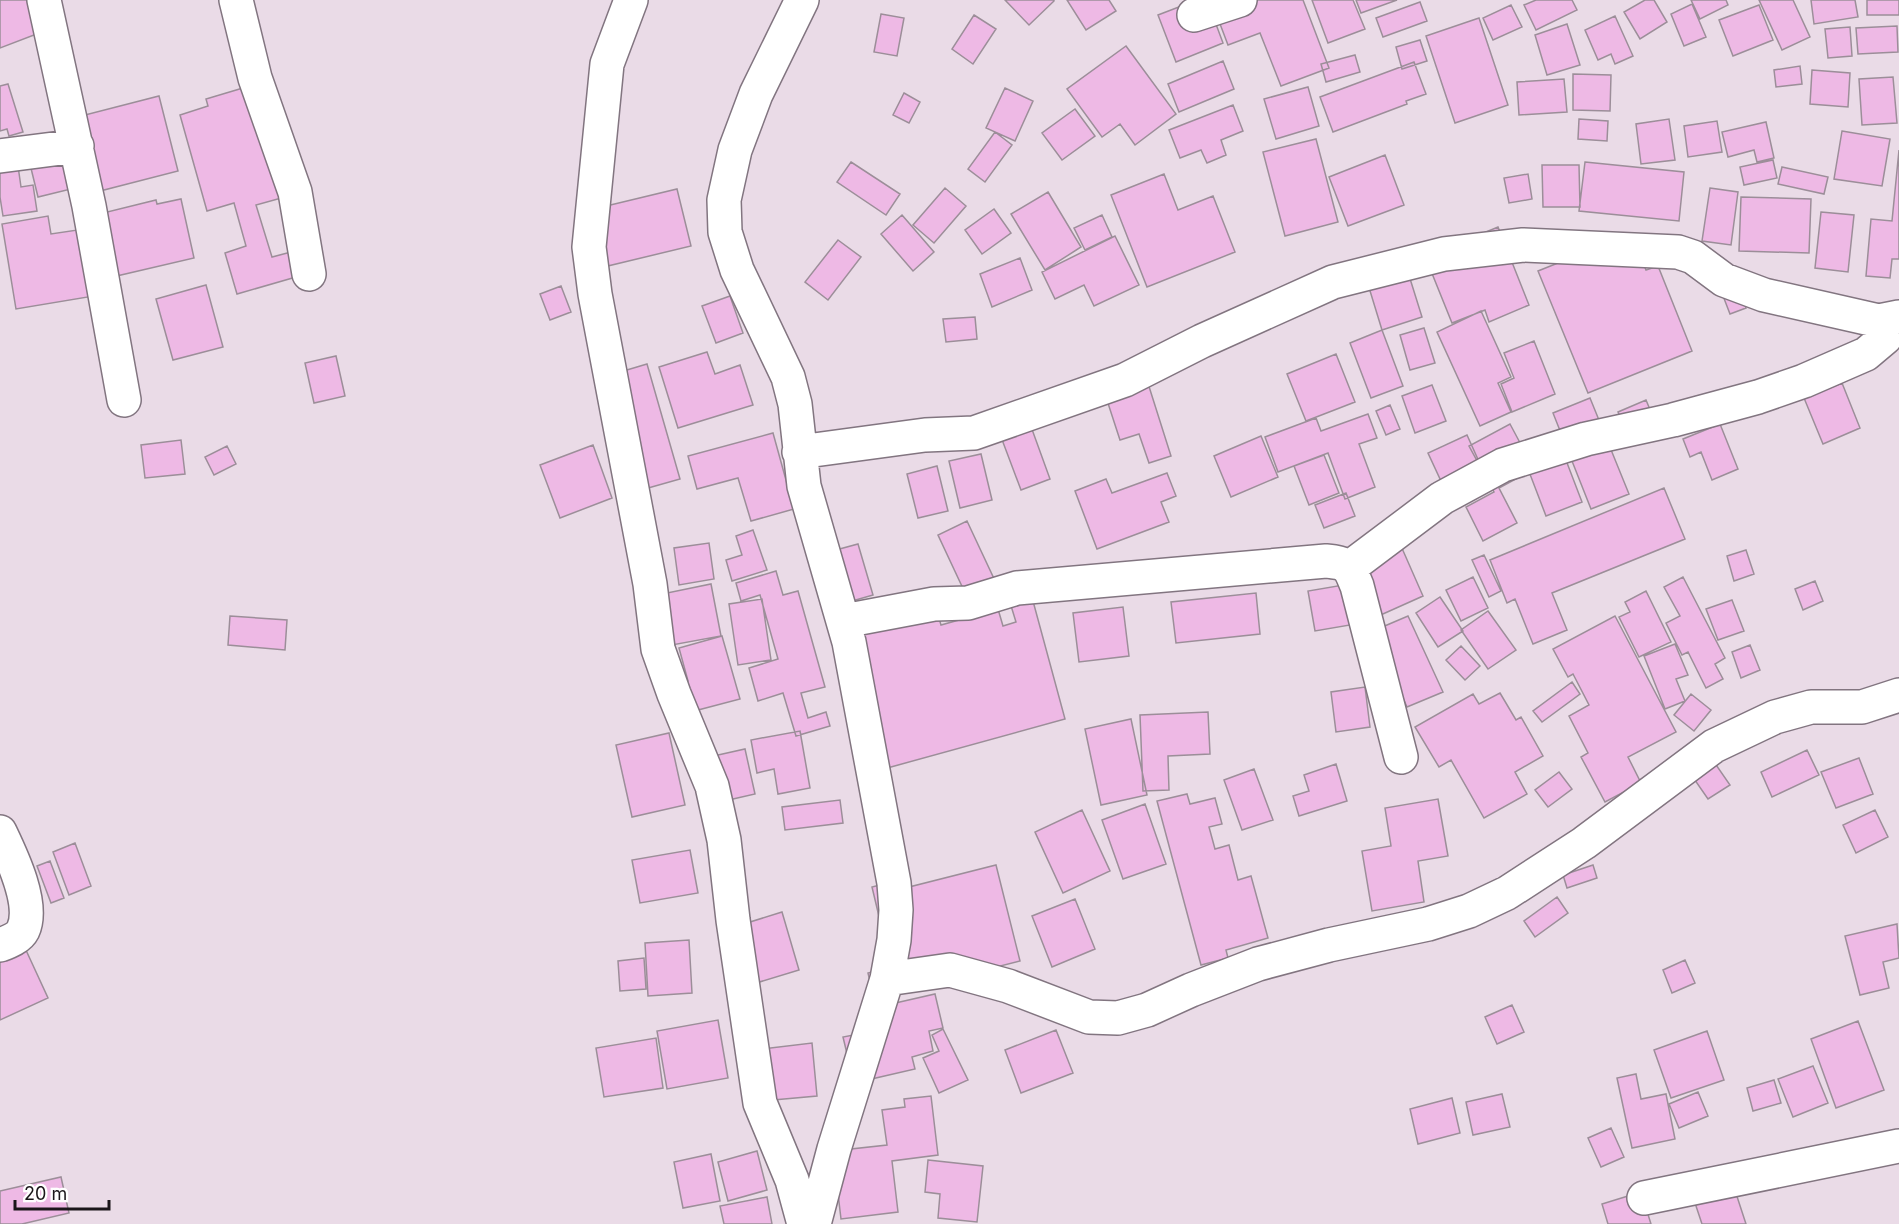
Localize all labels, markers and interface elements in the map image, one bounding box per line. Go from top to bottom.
scale bar [15,1173,110,1211]
text: 20 m [24,1183,67,1204]

